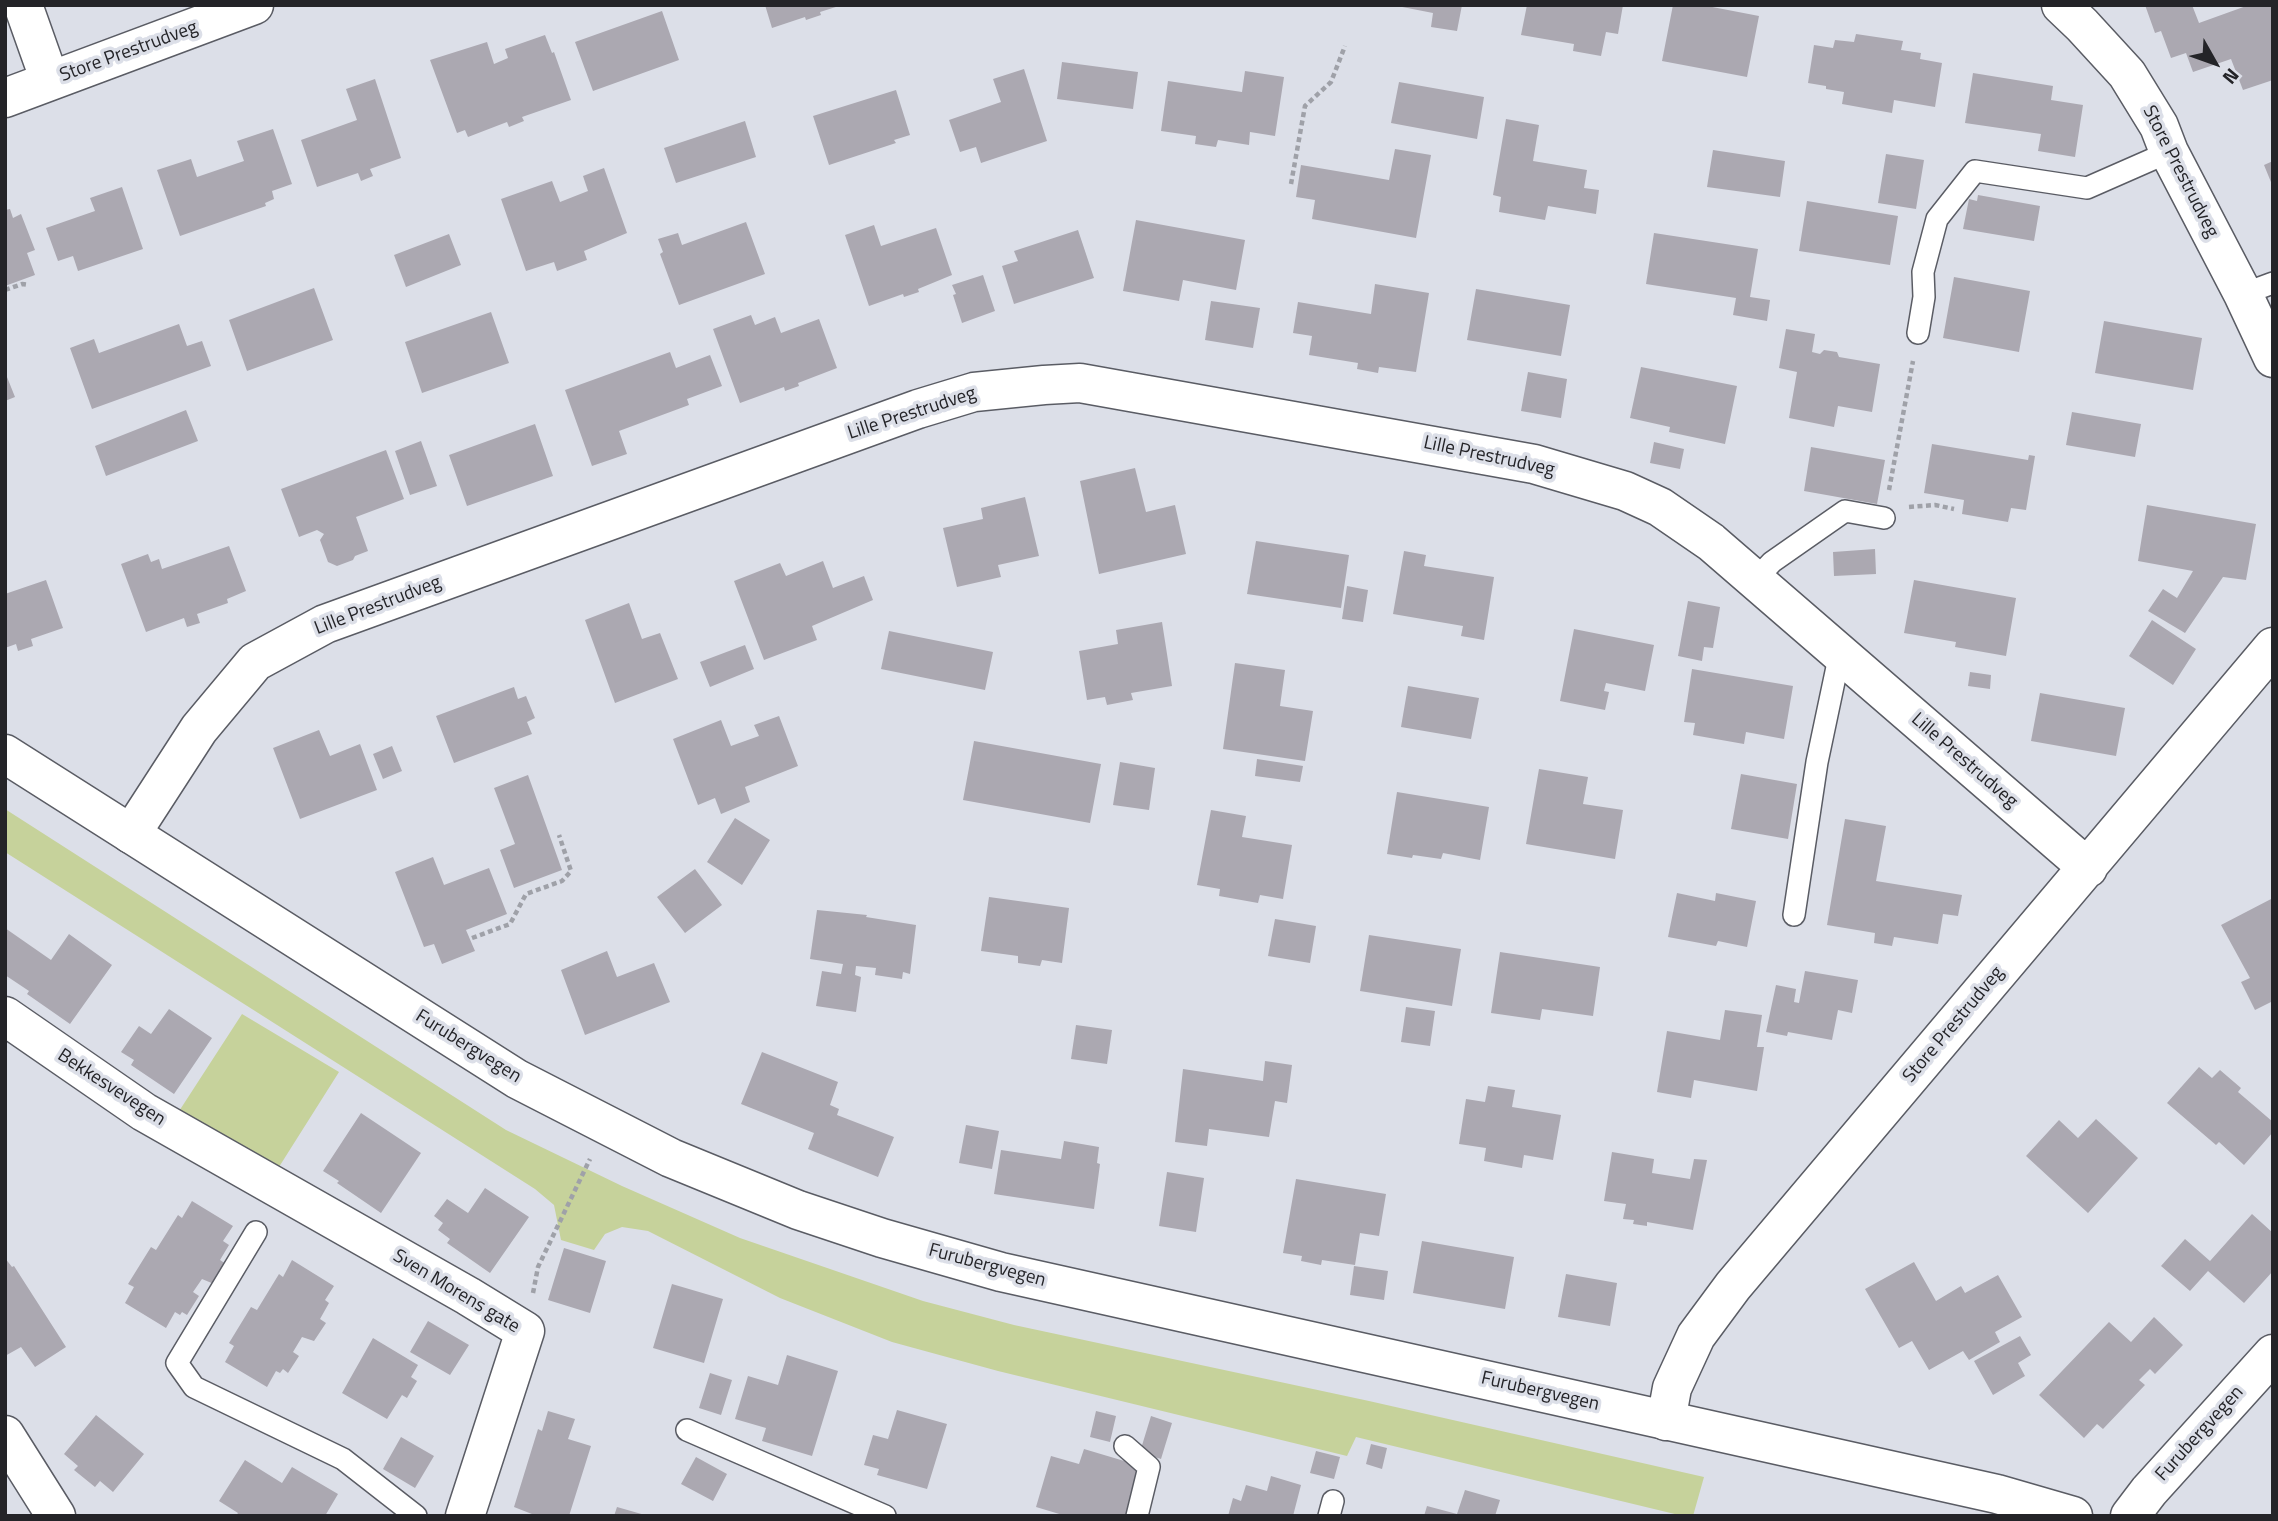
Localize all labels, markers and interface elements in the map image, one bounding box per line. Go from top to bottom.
street label: Store Prestrudveg [57,17,201,87]
north arrow [2180,28,2250,98]
text: N [2216,62,2247,91]
street label: Store Prestrudveg [2137,102,2223,242]
street label: Lille Prestrudveg [845,383,979,445]
street label: Lille Prestrudveg [1421,432,1557,482]
street label: Lille Prestrudveg [312,571,444,641]
street label: Lille Prestrudveg [1906,709,2022,813]
street label: Store Prestrudveg [1899,962,2009,1088]
street label: Furubergvegen [411,1005,525,1089]
street label: Bekkesvevegen [53,1045,169,1131]
street label: Furubergvegen [926,1239,1048,1293]
street label: Sven Morens gate [389,1245,523,1339]
street label: Furubergvegen [1479,1367,1601,1417]
street label: Furubergvegen [2151,1382,2249,1486]

